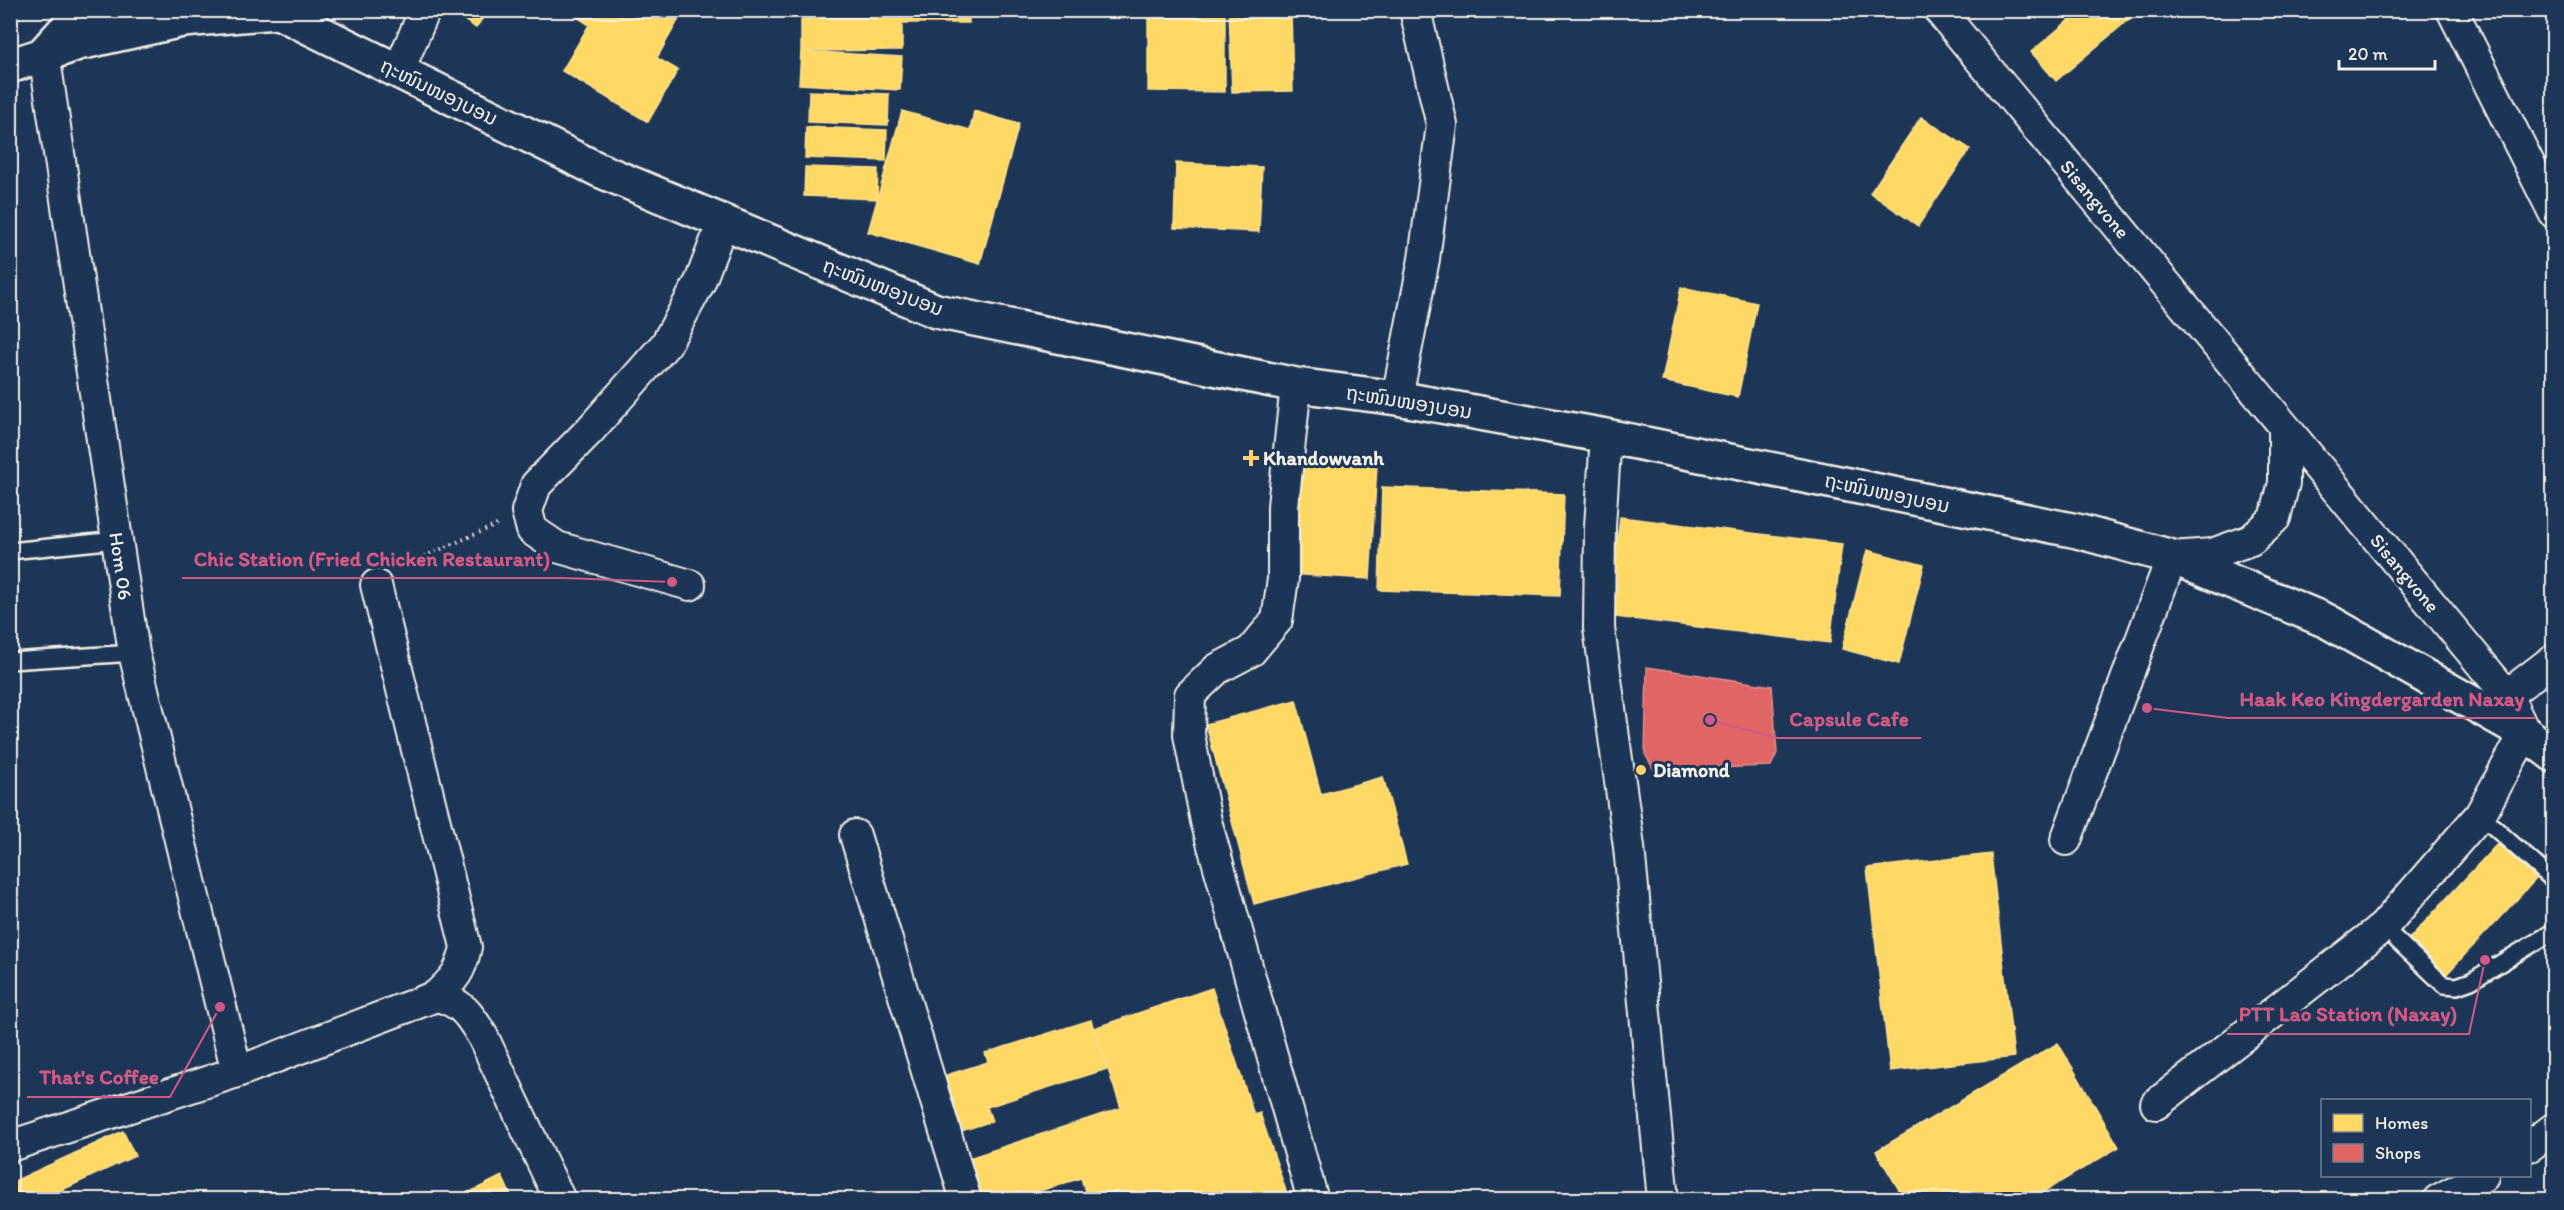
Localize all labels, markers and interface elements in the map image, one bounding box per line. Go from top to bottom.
scale bar [2339,33,2435,71]
text: 20 m [2348,43,2388,65]
street label: ຖະໜົນໜອງບອນ [376,53,502,131]
street label: Sisangvone [2055,155,2135,243]
street label: ຖະໜົນໜອງບອນ [819,253,947,321]
street label: ຖະໜົນໜອງບອນ [1344,380,1474,424]
place label: Khandowvanh [1263,446,1384,470]
marker: Khandowvanh [1244,451,1258,465]
street label: ຖະໜົນໜອງບອນ [1822,468,1952,518]
street label: Sisangvone [2365,529,2445,617]
street label: Hom 06 [104,531,138,601]
callout: Chic Station (Fried Chicken Restaurant) [182,539,563,578]
text: Chic Station (Fried Chicken Restaurant) [194,546,550,572]
callout: Haak Keo Kingdergarden Naxay [2228,679,2536,718]
text: Haak Keo Kingdergarden Naxay [2240,686,2525,712]
callout: Capsule Cafe [1777,699,1921,738]
text: Capsule Cafe [1789,706,1909,732]
place label: Diamond [1653,758,1730,782]
marker: Diamond [1634,763,1648,777]
callout: PTT Lao Station (Naxay) [2227,995,2469,1034]
text: PTT Lao Station (Naxay) [2239,1001,2457,1027]
callout: That's Coffee [27,1058,170,1097]
text: That's Coffee [38,1064,159,1089]
legend [2321,1099,2531,1177]
text: Homes [2375,1112,2428,1134]
text: Shops [2375,1142,2421,1164]

